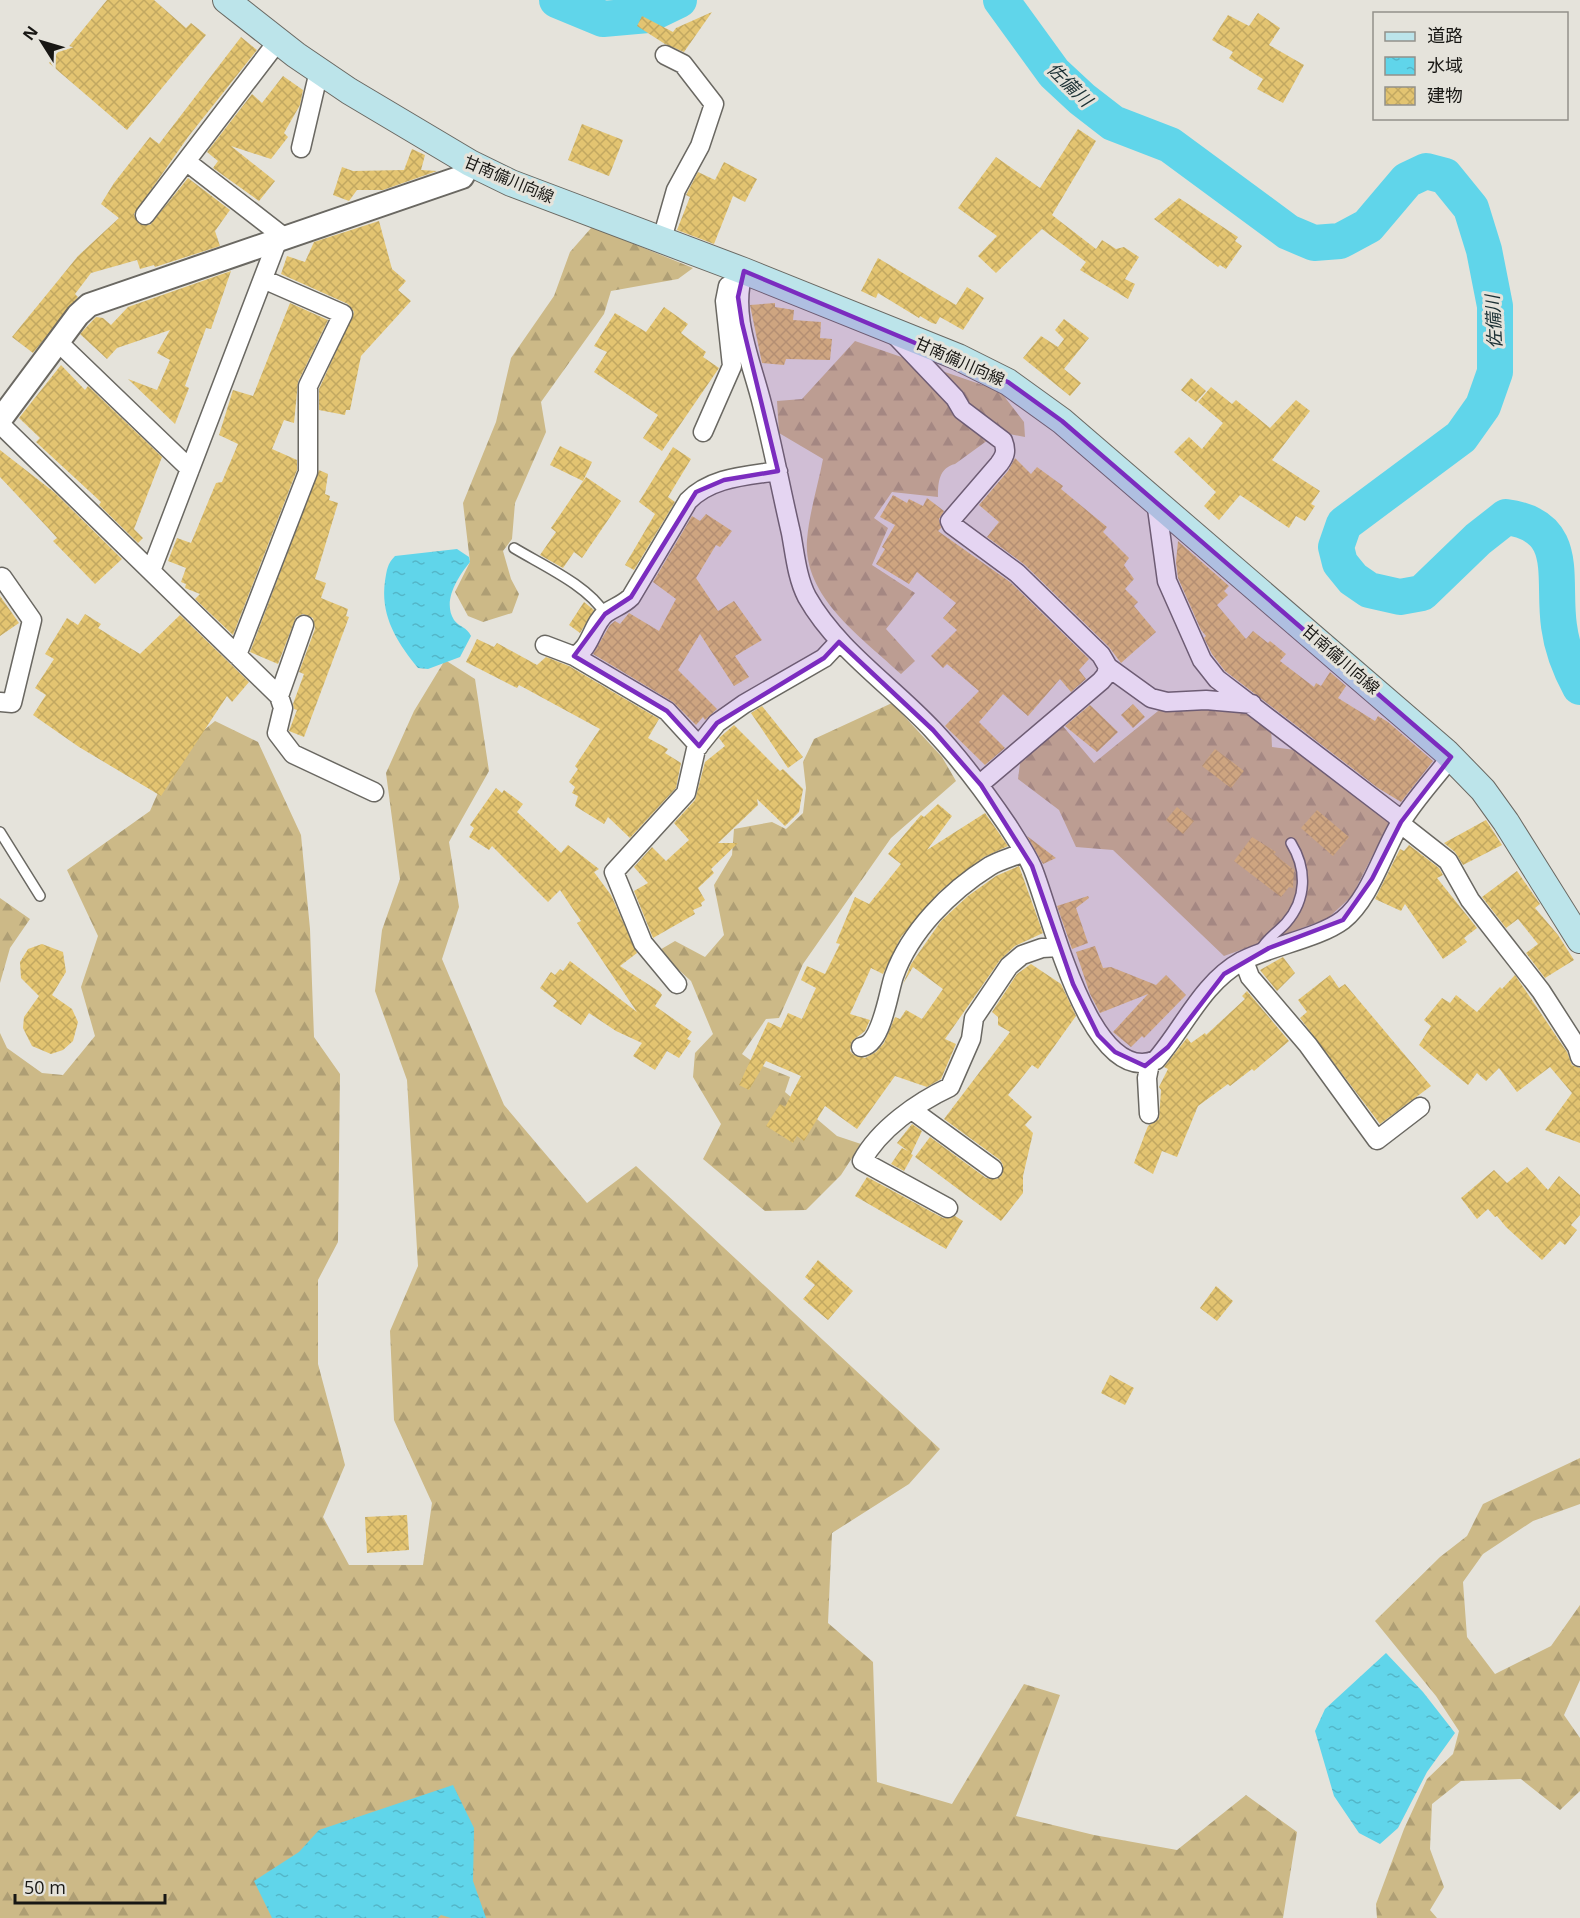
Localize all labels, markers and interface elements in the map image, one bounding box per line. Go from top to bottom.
north arrow [12,12,72,72]
legend [1373,12,1568,120]
text: N [17,21,43,45]
text: 道路 [1427,23,1463,47]
text: 水域 [1427,53,1463,77]
water label: 佐備川 [1042,57,1099,113]
text: 建物 [1427,83,1463,107]
street label: 甘南備川向線 [461,150,557,208]
water label: 佐備川 [1479,292,1506,350]
street label: 甘南備川向線 [912,331,1008,391]
street label: 甘南備川向線 [1298,619,1384,699]
scale bar [15,1867,165,1905]
text: 50 m [24,1875,66,1899]

